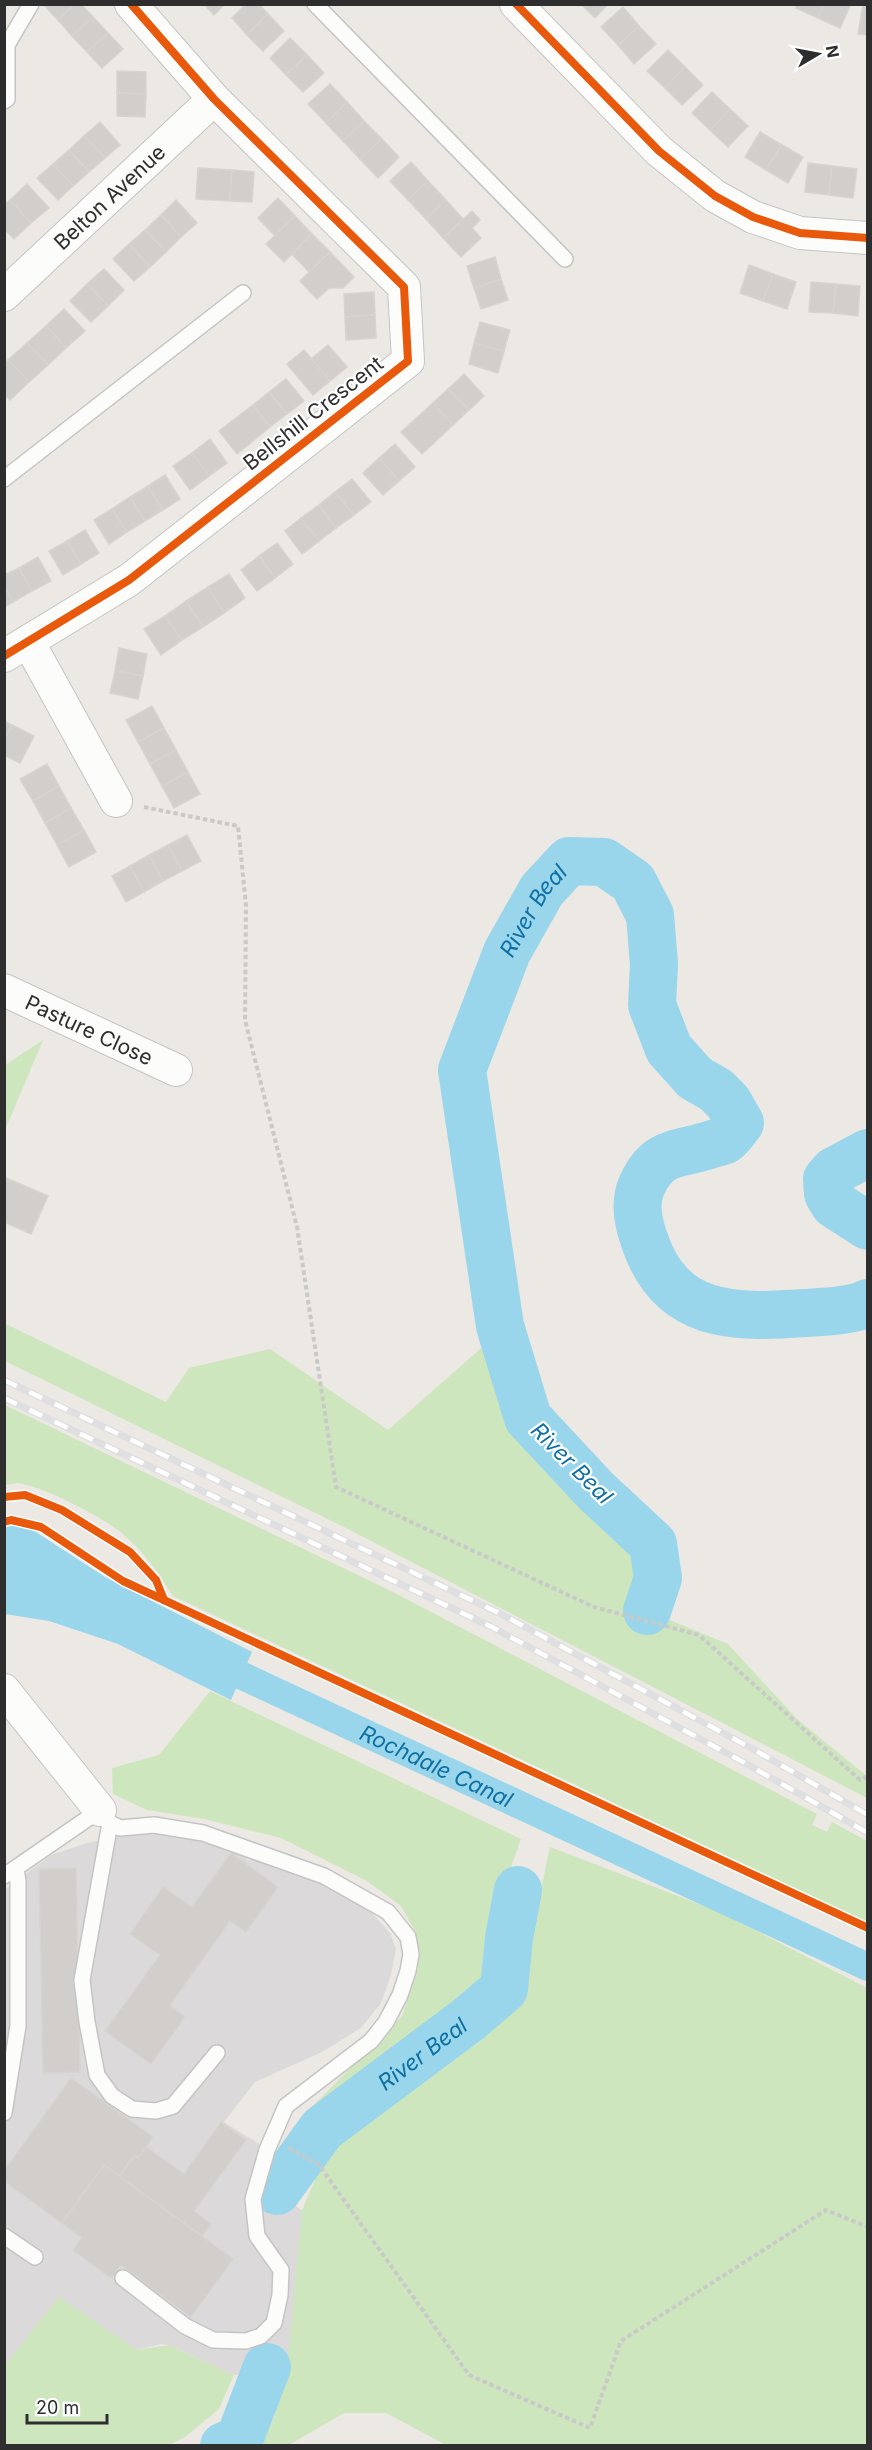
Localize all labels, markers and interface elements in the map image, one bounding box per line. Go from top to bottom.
north arrow [788,24,848,84]
text: N [822,44,844,59]
street label: Belton Avenue [49,139,170,255]
street label: Bellshill Crescent [238,351,388,475]
water label: River Beal [494,859,572,961]
street label: Pasture Close [22,989,157,1070]
water label: River Beal [526,1417,619,1510]
water label: Rochdale Canal [356,1719,517,1813]
water label: River Beal [373,2012,473,2096]
scale bar [27,2387,106,2425]
text: 20 m [36,2397,79,2418]

